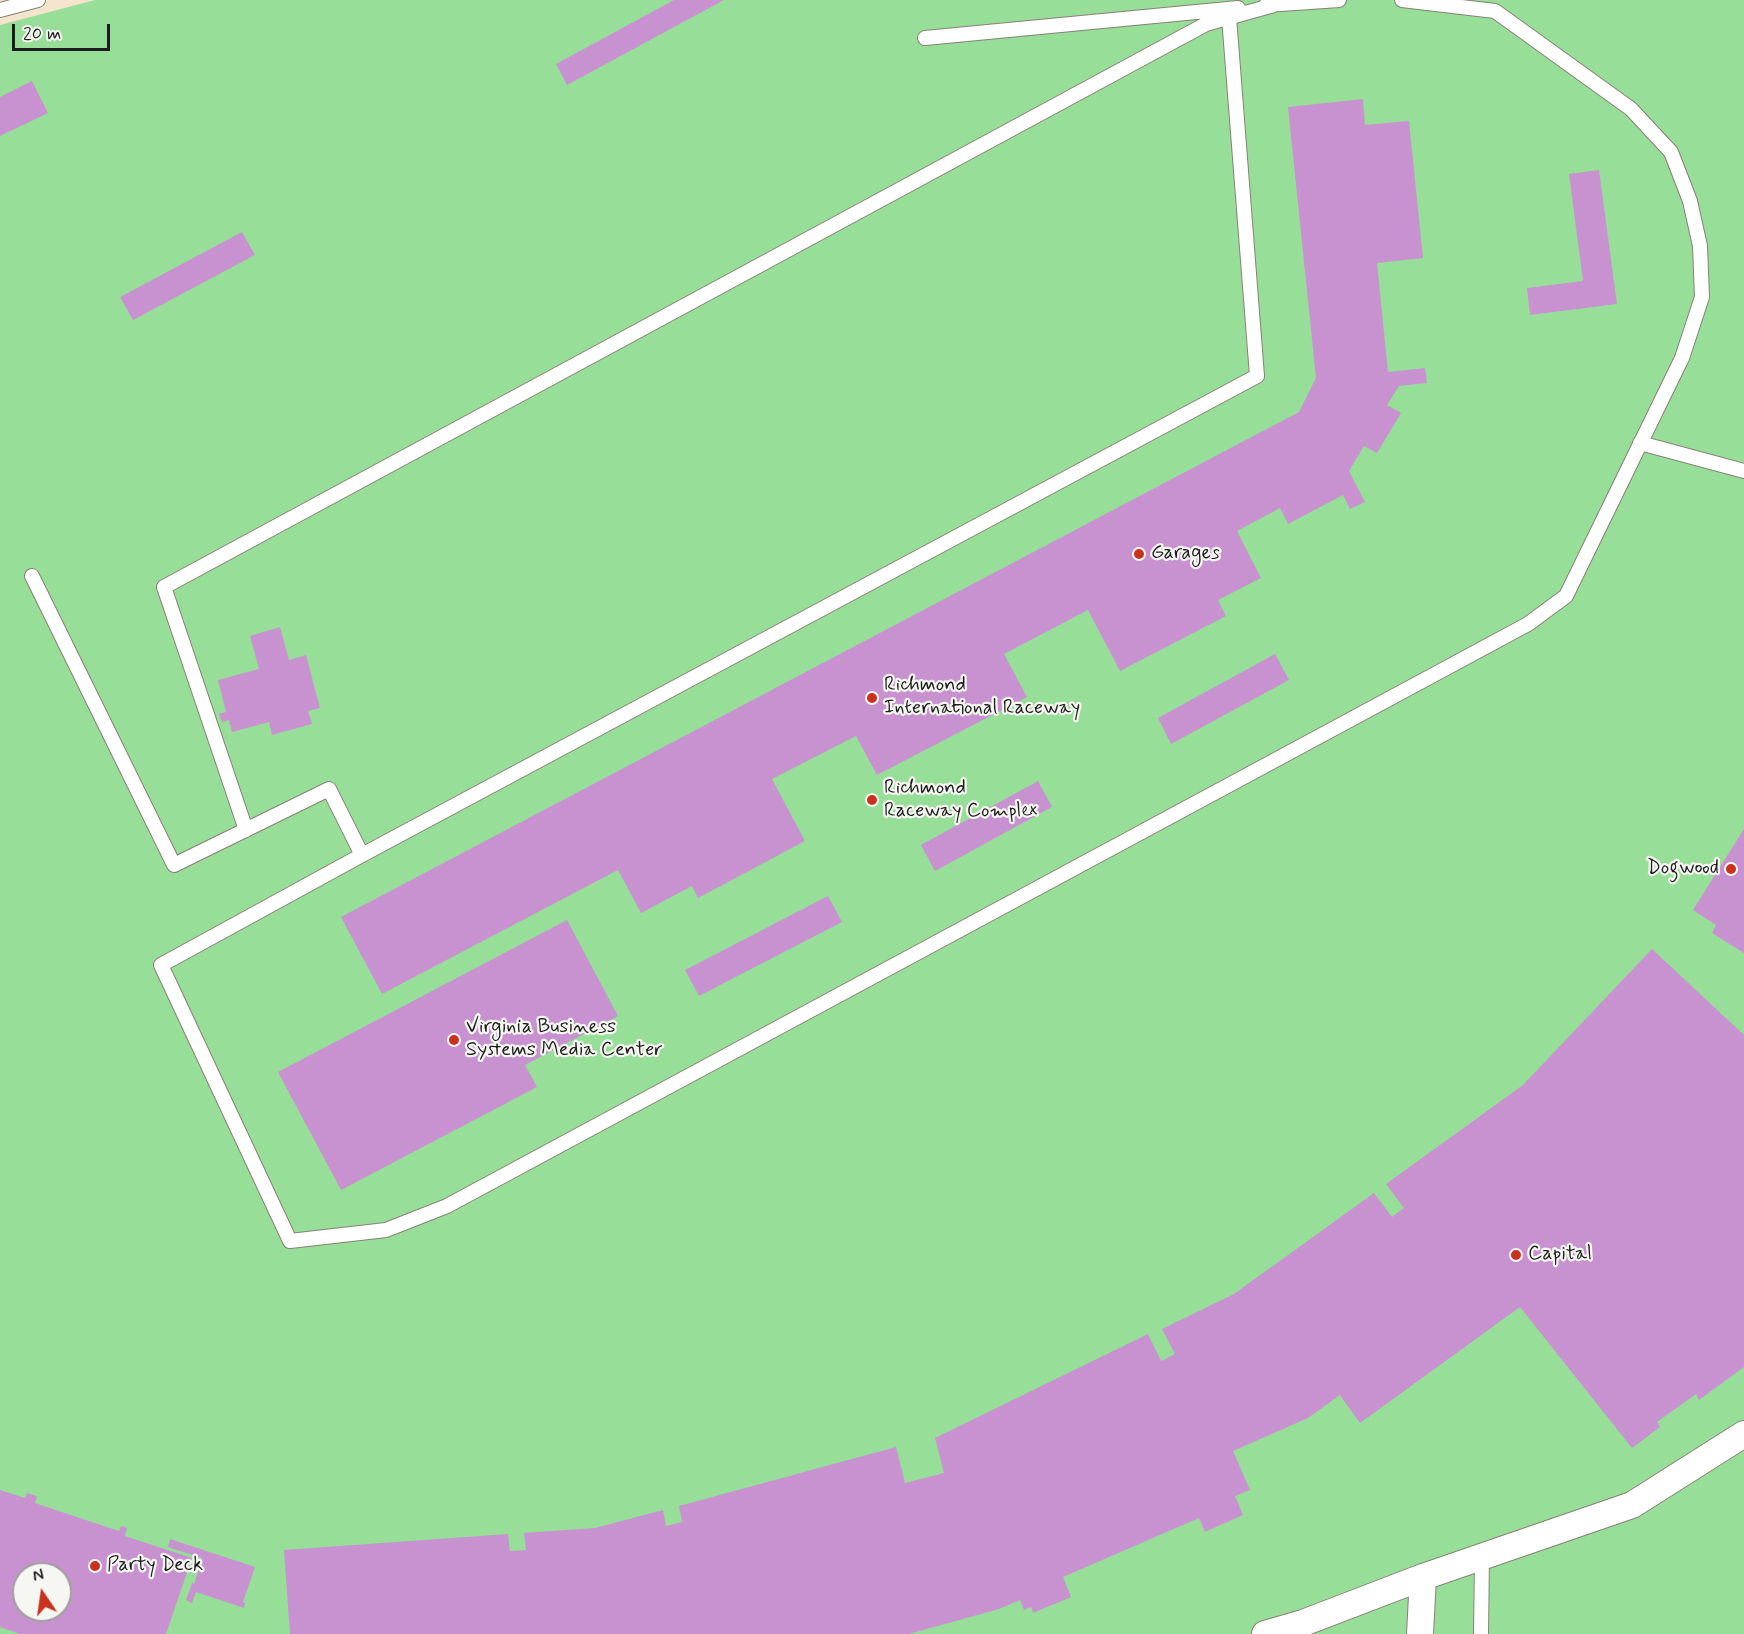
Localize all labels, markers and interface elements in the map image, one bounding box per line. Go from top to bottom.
scale bar [15,12,112,50]
text: 20 m [23,22,61,46]
place label: Garages [1151,542,1220,566]
marker: Garages [1132,547,1146,561]
place label: Richmond International Raceway [884,674,1080,721]
marker: Richmond International Raceway [865,691,879,705]
place label: Richmond Raceway Complex [884,777,1037,824]
marker: Richmond Raceway Complex [865,793,879,807]
place label: Dogwood [1647,857,1719,881]
marker: Dogwood [1724,862,1738,876]
place label: Virginia Business Systems Media Center [466,1016,663,1063]
marker: Virginia Business Systems Media Center [447,1033,461,1047]
place label: Capital [1528,1243,1592,1267]
marker: Capital [1509,1248,1523,1262]
place label: Party Deck [107,1554,203,1578]
marker: Party Deck [88,1559,102,1573]
north arrow [12,1562,72,1622]
text: N [31,1564,46,1587]

